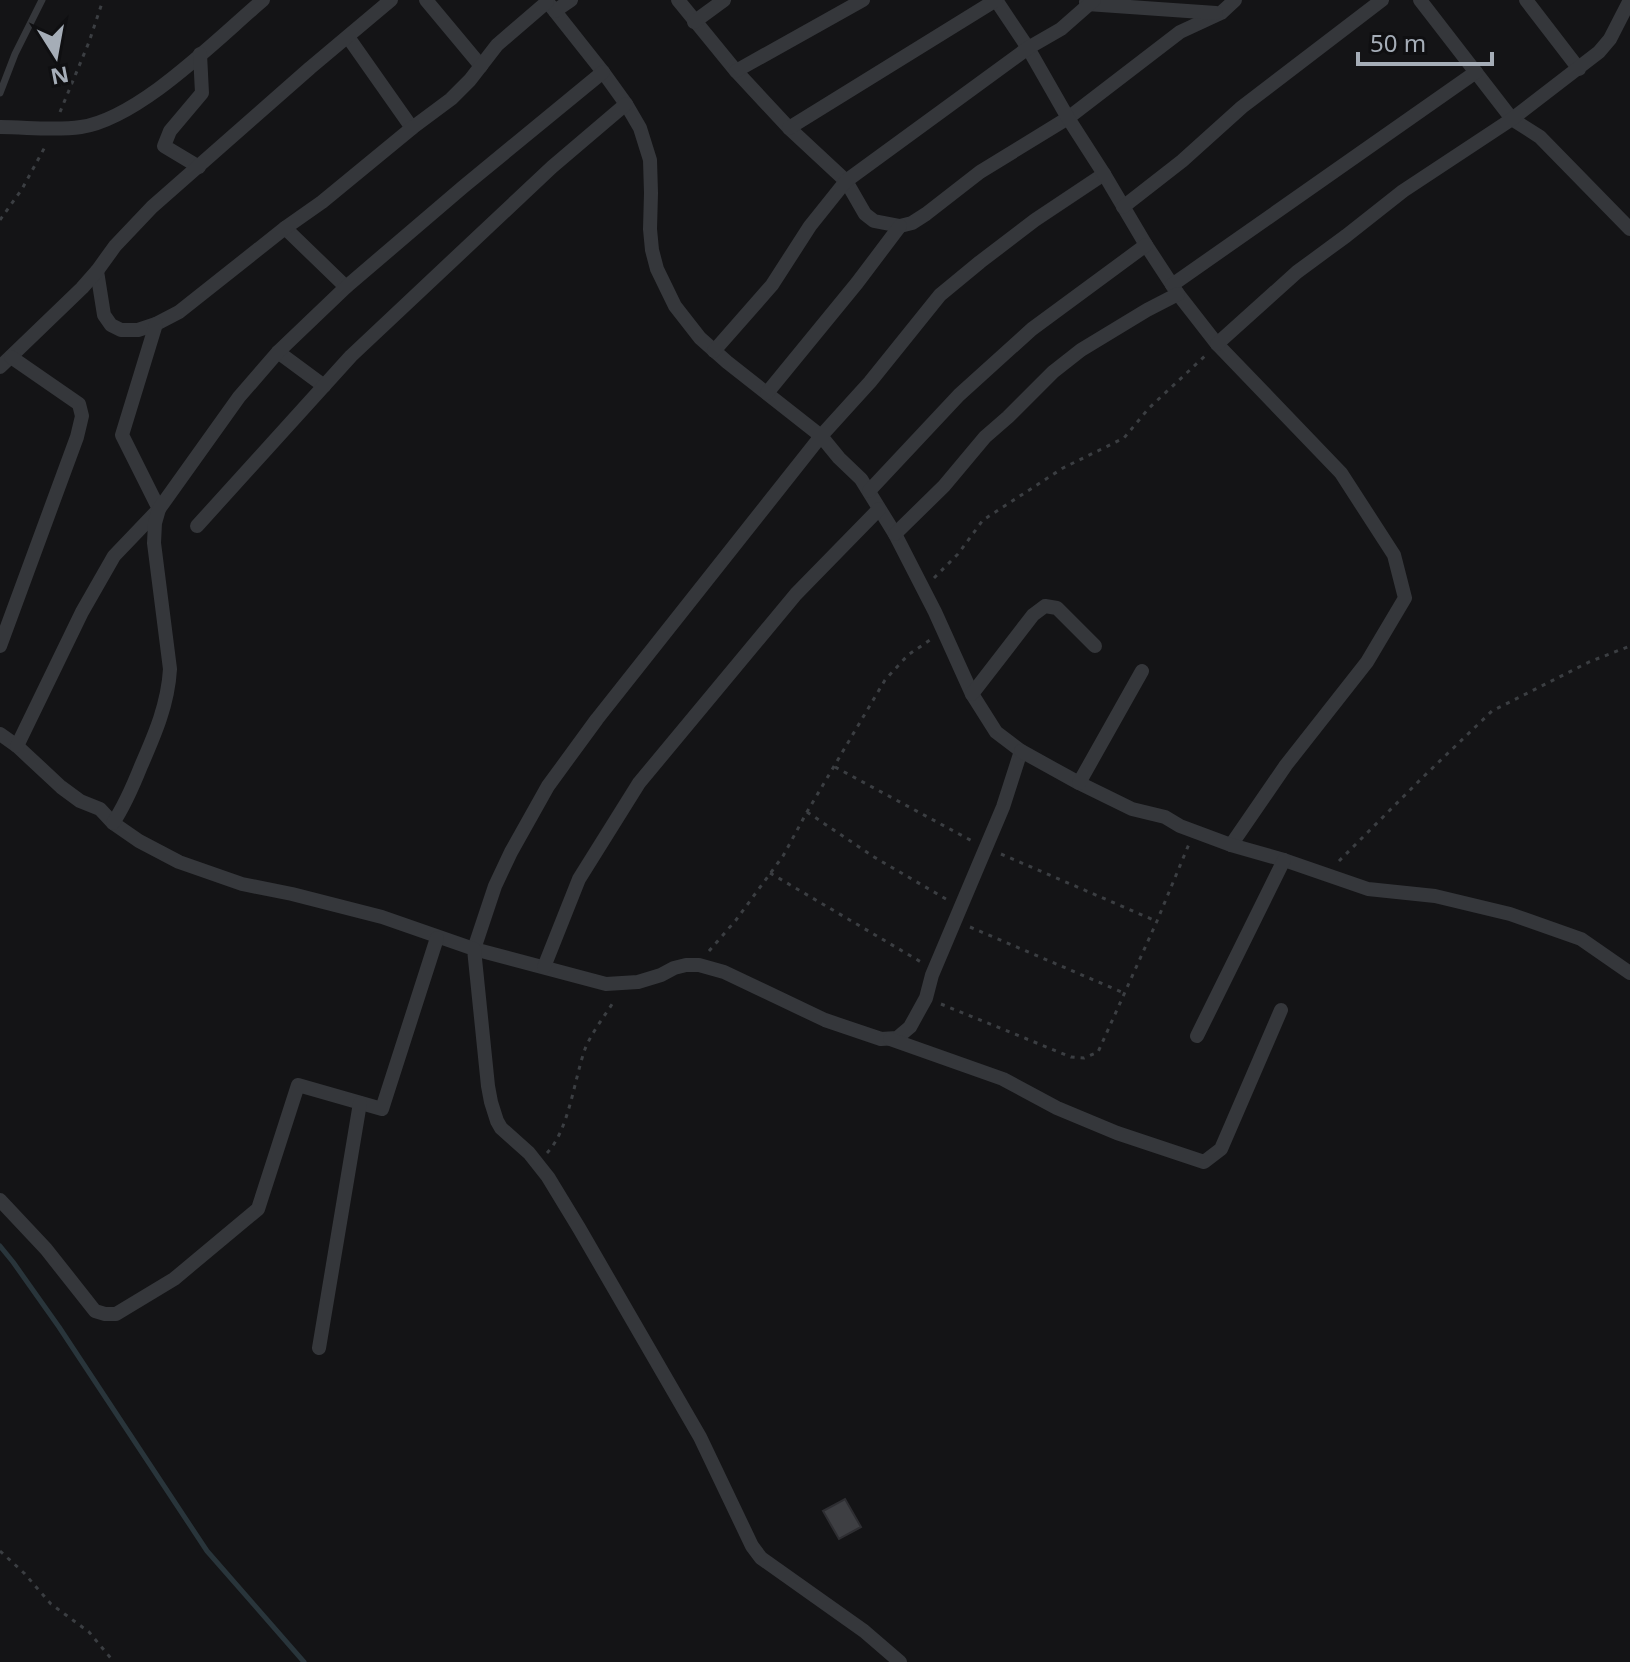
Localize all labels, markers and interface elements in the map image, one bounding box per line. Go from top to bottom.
north arrow [16,16,96,96]
scale bar [1358,16,1492,66]
text: 50 m [1370,26,1426,59]
text: N [48,60,72,93]

